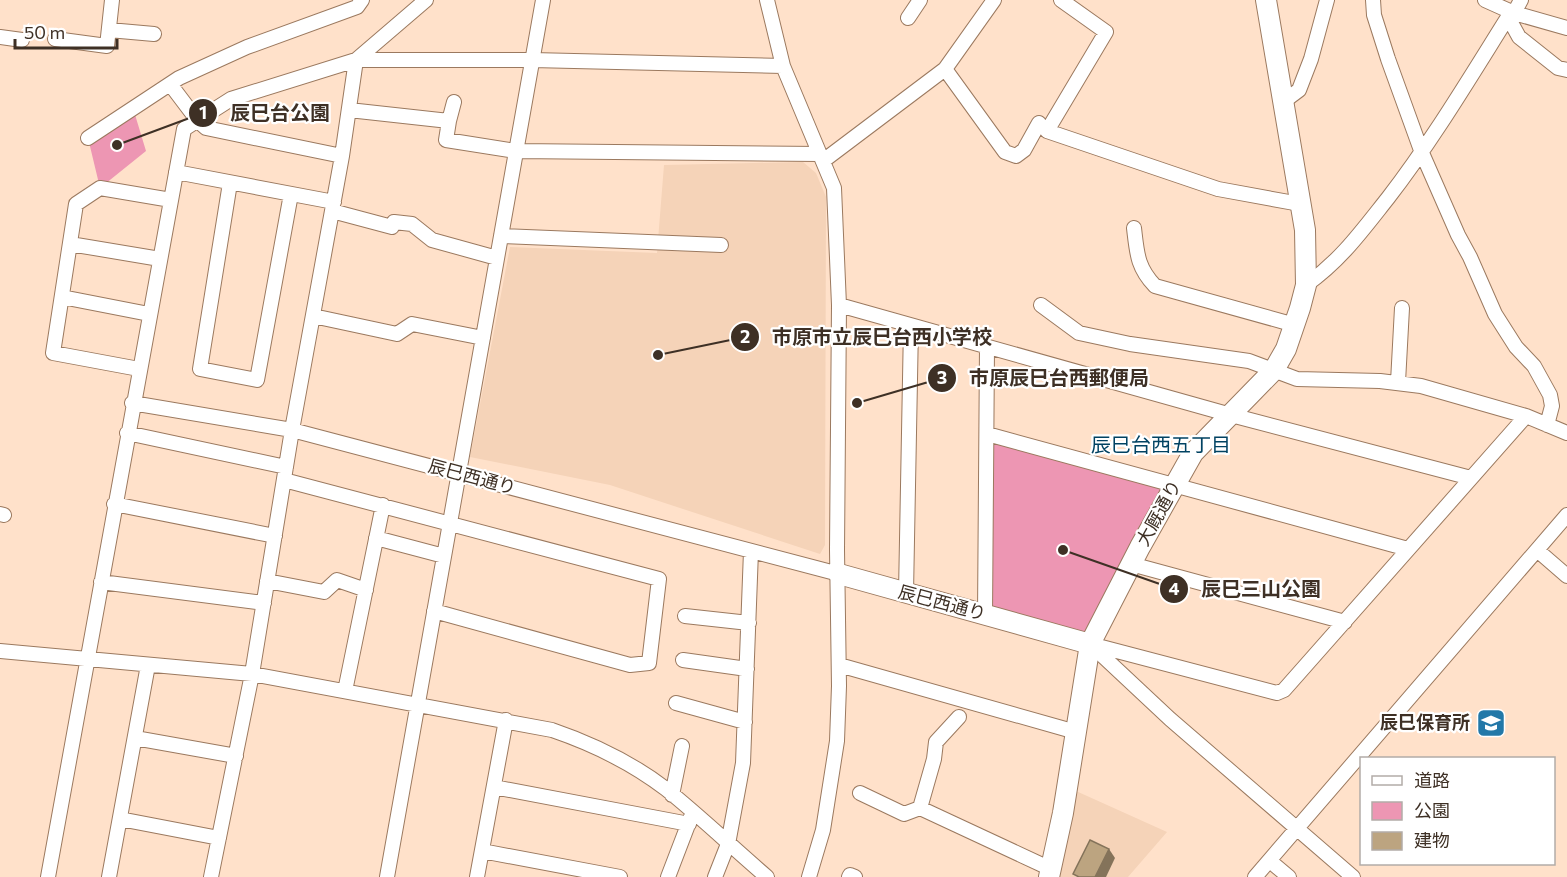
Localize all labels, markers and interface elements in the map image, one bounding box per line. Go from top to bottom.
scale bar [15,12,117,50]
text: 50 m [24,21,65,43]
callout: 辰巳台公園 [188,94,342,132]
text: 辰巳台公園 [230,100,330,124]
text: 1 [199,101,207,123]
callout: 市原市立辰巳台西小学校 [730,318,1004,356]
text: 市原市立辰巳台西小学校 [772,324,992,348]
text: 2 [740,325,750,347]
callout: 市原辰巳台西郵便局 [927,359,1161,397]
text: 市原辰巳台西郵便局 [969,365,1149,389]
text: 3 [937,366,947,388]
district label: 辰巳台西五丁目 [1091,432,1231,456]
street label: 辰巳西通り [426,454,519,498]
street label: 大厩通り [1131,476,1185,549]
callout: 辰巳三山公園 [1159,570,1333,608]
text: 辰巳三山公園 [1201,576,1321,600]
text: 4 [1168,577,1180,599]
street label: 辰巳西通り [896,580,989,624]
school or university icon: 辰巳保育所 [1475,707,1507,739]
place label: 辰巳保育所 [1380,711,1470,733]
legend [1360,757,1555,865]
text: 道路 [1414,769,1450,791]
text: 公園 [1414,799,1450,821]
text: 建物 [1414,829,1450,851]

